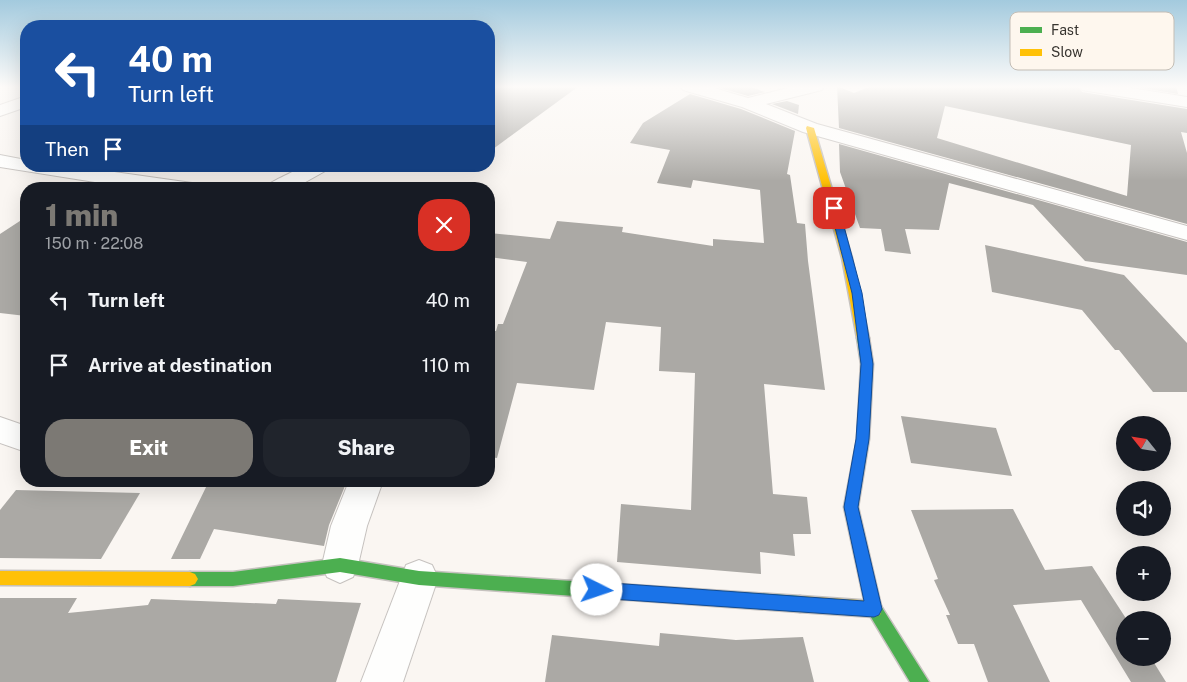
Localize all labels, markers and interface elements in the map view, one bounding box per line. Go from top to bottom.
legend [1010,12,1174,70]
text: Fast [1051,22,1079,38]
text: 40 m [128,39,213,80]
icon: left [45,40,110,105]
text: Slow [1051,44,1083,60]
text: Turn left [128,81,214,107]
icon: arrive [99,135,127,163]
text: Then [45,138,89,160]
pin [813,187,855,229]
icon: arrive [820,194,848,222]
text: 1 min [45,197,118,233]
button: close [418,199,470,251]
text: 150 m · 22:08 [45,234,143,253]
icon: left [45,286,73,314]
text: Turn left [88,289,165,311]
text: 40 m [425,289,470,311]
icon: arrive [45,351,73,379]
text: Arrive at destination [88,354,272,376]
text: 110 m [422,354,470,376]
north arrow [1116,416,1171,471]
map controls [1116,416,1171,666]
button: Exit [45,419,253,477]
button: Share [263,419,470,477]
button: sound [1116,481,1171,536]
button: + [1116,546,1171,601]
position arrow [570,563,622,615]
button: − [1116,611,1171,666]

